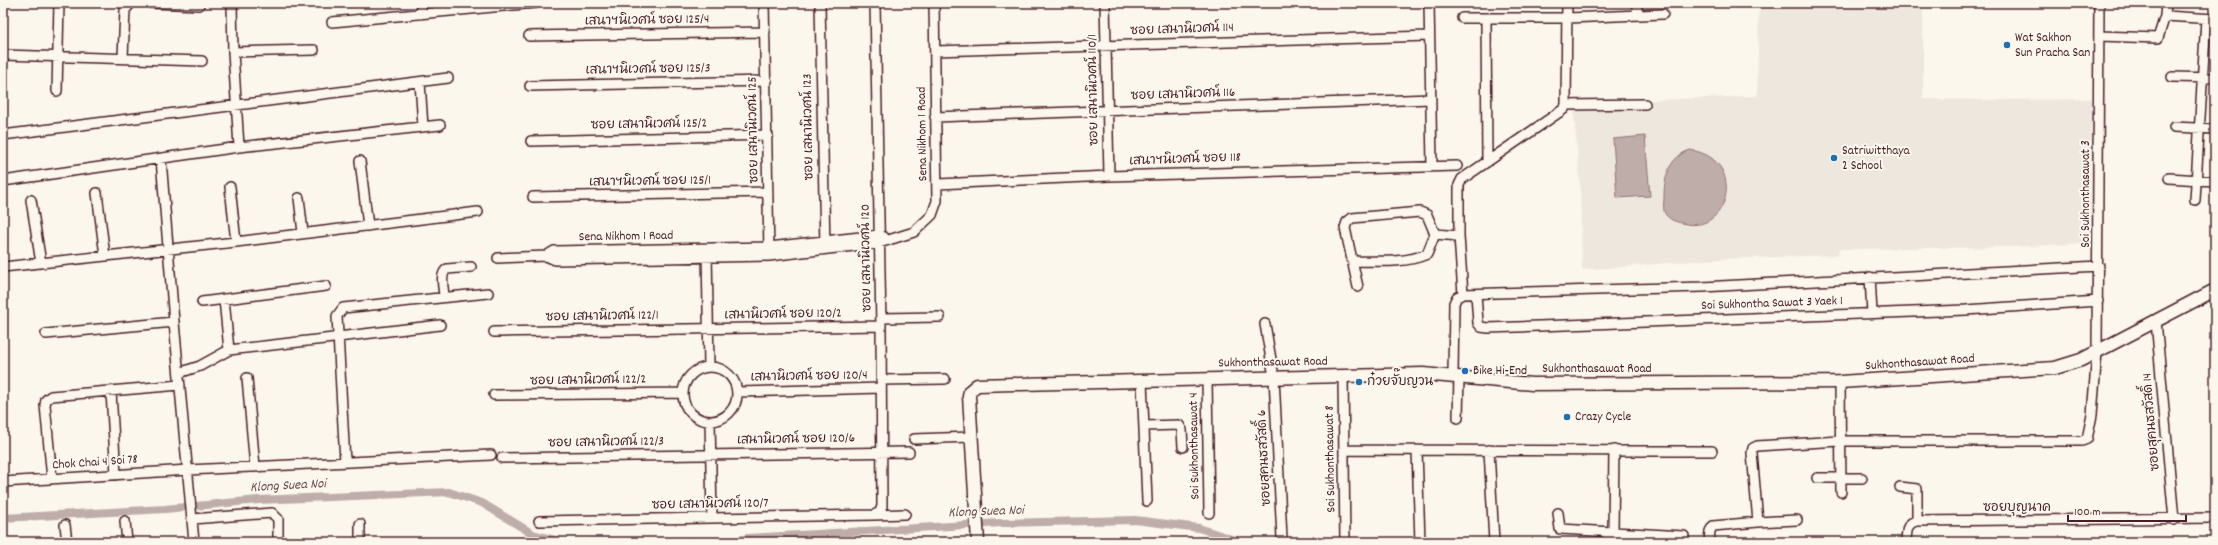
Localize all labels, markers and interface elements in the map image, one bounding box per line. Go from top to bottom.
street label: เสนาฯนิเวศน์ ซอย 125/4 [584,8,709,32]
street label: ซอย เสนานิเวศน์ 114 [1130,17,1234,41]
place label: Wat Sakhon Sun Pracha San [2015,29,2090,63]
street label: ซอย เสนานิเวศน์ 110/1 [1082,34,1104,146]
marker: Wat Sakhon Sun Pracha San [2002,40,2012,50]
street label: เสนาฯนิเวศน์ ซอย 125/3 [585,57,711,81]
street label: ซอย เสนานิเวศน์ 123 [797,73,819,181]
street label: ซอย เสนานิเวศน์ 125 [742,76,764,184]
street label: ซอย เสนานิเวศน์ 116 [1130,82,1236,106]
street label: Sena Nikhom 1 Road [913,87,933,181]
street label: ซอย เสนานิเวศน์ 125/2 [591,112,707,136]
street label: Soi Sukhonthasawat 3 [2077,140,2096,248]
place label: Satriwitthaya 2 School [1842,142,1910,176]
street label: เสนาฯนิเวศน์ ซอย 118 [1129,147,1241,171]
marker: Satriwitthaya 2 School [1829,153,1839,163]
street label: เสนาฯนิเวศน์ ซอย 125/1 [589,169,711,193]
street label: ซอย เสนานิเวศน์ 120 [855,204,877,312]
street label: Sena Nikhom 1 Road [579,227,673,247]
street label: Soi Sukhontha Sawat 3 Yaek 1 [1701,292,1843,316]
street label: เสนานิเวศน์ ซอย 120/2 [724,302,842,326]
street label: ซอย เสนานิเวศน์ 122/1 [545,305,659,327]
street label: Sukhonthasawat Road [1865,350,1975,376]
street label: Sukhonthasawat Road [1218,353,1328,373]
street label: Sukhonthasawat Road [1542,360,1652,379]
place label: Bike Hi-End [1473,362,1527,381]
street label: เสนานิเวศน์ ซอย 120/4 [750,364,868,388]
marker: Bike Hi-End [1460,366,1470,376]
street label: ซอย เสนานิเวศน์ 122/2 [530,368,646,392]
place label: ก๋วยจั๊บญวน [1367,368,1433,392]
street label: ซอยสุคนธสวัสดิ์ 14 [2134,372,2166,472]
marker: ก๋วยจั๊บญวน [1354,377,1364,387]
street label: Soi Sukhonthasawat 4 [1185,392,1205,500]
street label: Soi Sukhonthasawat 8 [1321,405,1341,513]
place label: Crazy Cycle [1575,408,1632,427]
street label: ซอยสุคนธสวัสดิ์ 6 [1249,409,1277,507]
marker: Crazy Cycle [1562,412,1572,422]
street label: เสนานิเวศน์ ซอย 120/6 [737,427,855,451]
street label: ซอย เสนานิเวศน์ 122/3 [548,430,664,454]
street label: Chok Chai 4 Soi 78 [52,451,138,475]
water label: Klong Suea Noi [250,474,329,498]
street label: ซอย เสนานิเวศน์ 120/7 [651,492,769,516]
scale bar [2068,497,2186,523]
street label: ซอยบุญนาค [1983,499,2051,518]
water label: Klong Suea Noi [948,501,1027,523]
text: 100 m [2074,504,2101,521]

